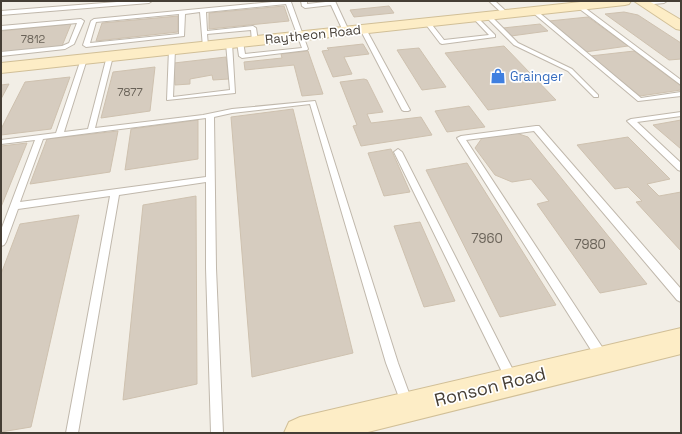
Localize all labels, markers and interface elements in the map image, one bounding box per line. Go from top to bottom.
street label: Raytheon Road [264,21,362,48]
house number: 7812 [21,32,45,46]
shop icon: Grainger [489,67,507,85]
place label: Grainger [510,68,563,85]
house number: 7877 [117,85,143,99]
house number: 7960 [471,230,503,247]
house number: 7980 [574,236,606,253]
street label: Ronson Road [432,362,548,411]

